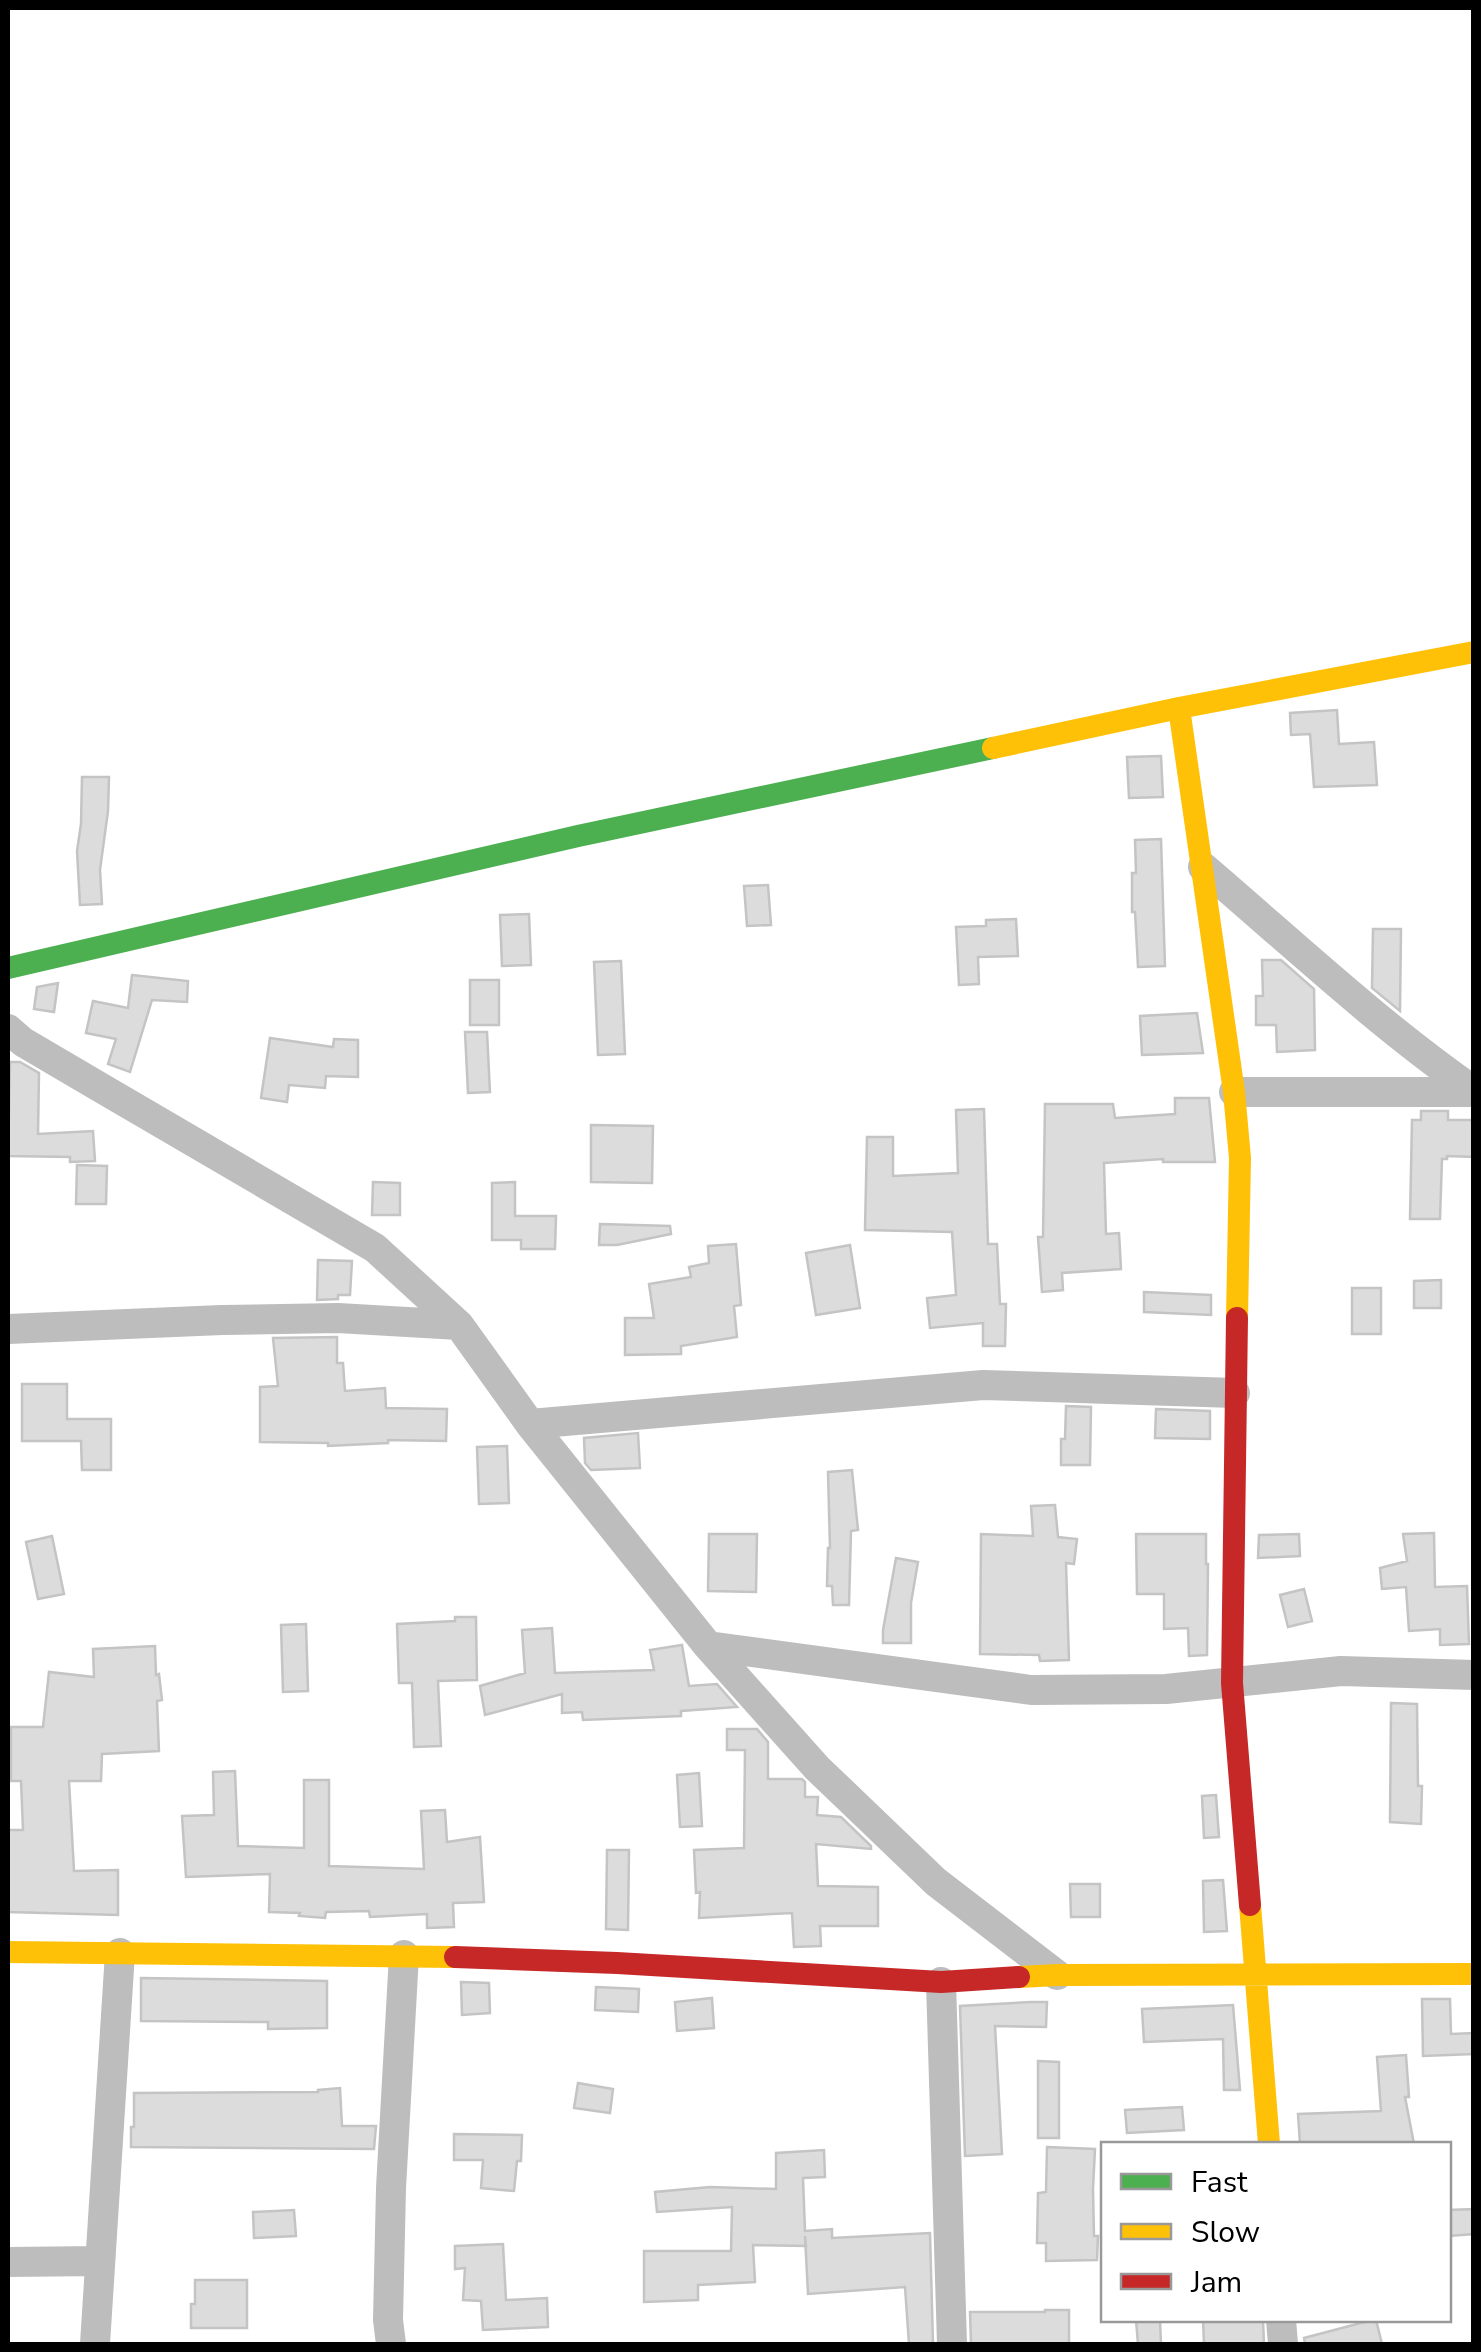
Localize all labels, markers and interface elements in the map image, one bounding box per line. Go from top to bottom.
legend [1101,2142,1451,2322]
text: Fast [1191,2162,1248,2203]
text: Slow [1191,2212,1260,2253]
text: Jam [1190,2262,1242,2303]

